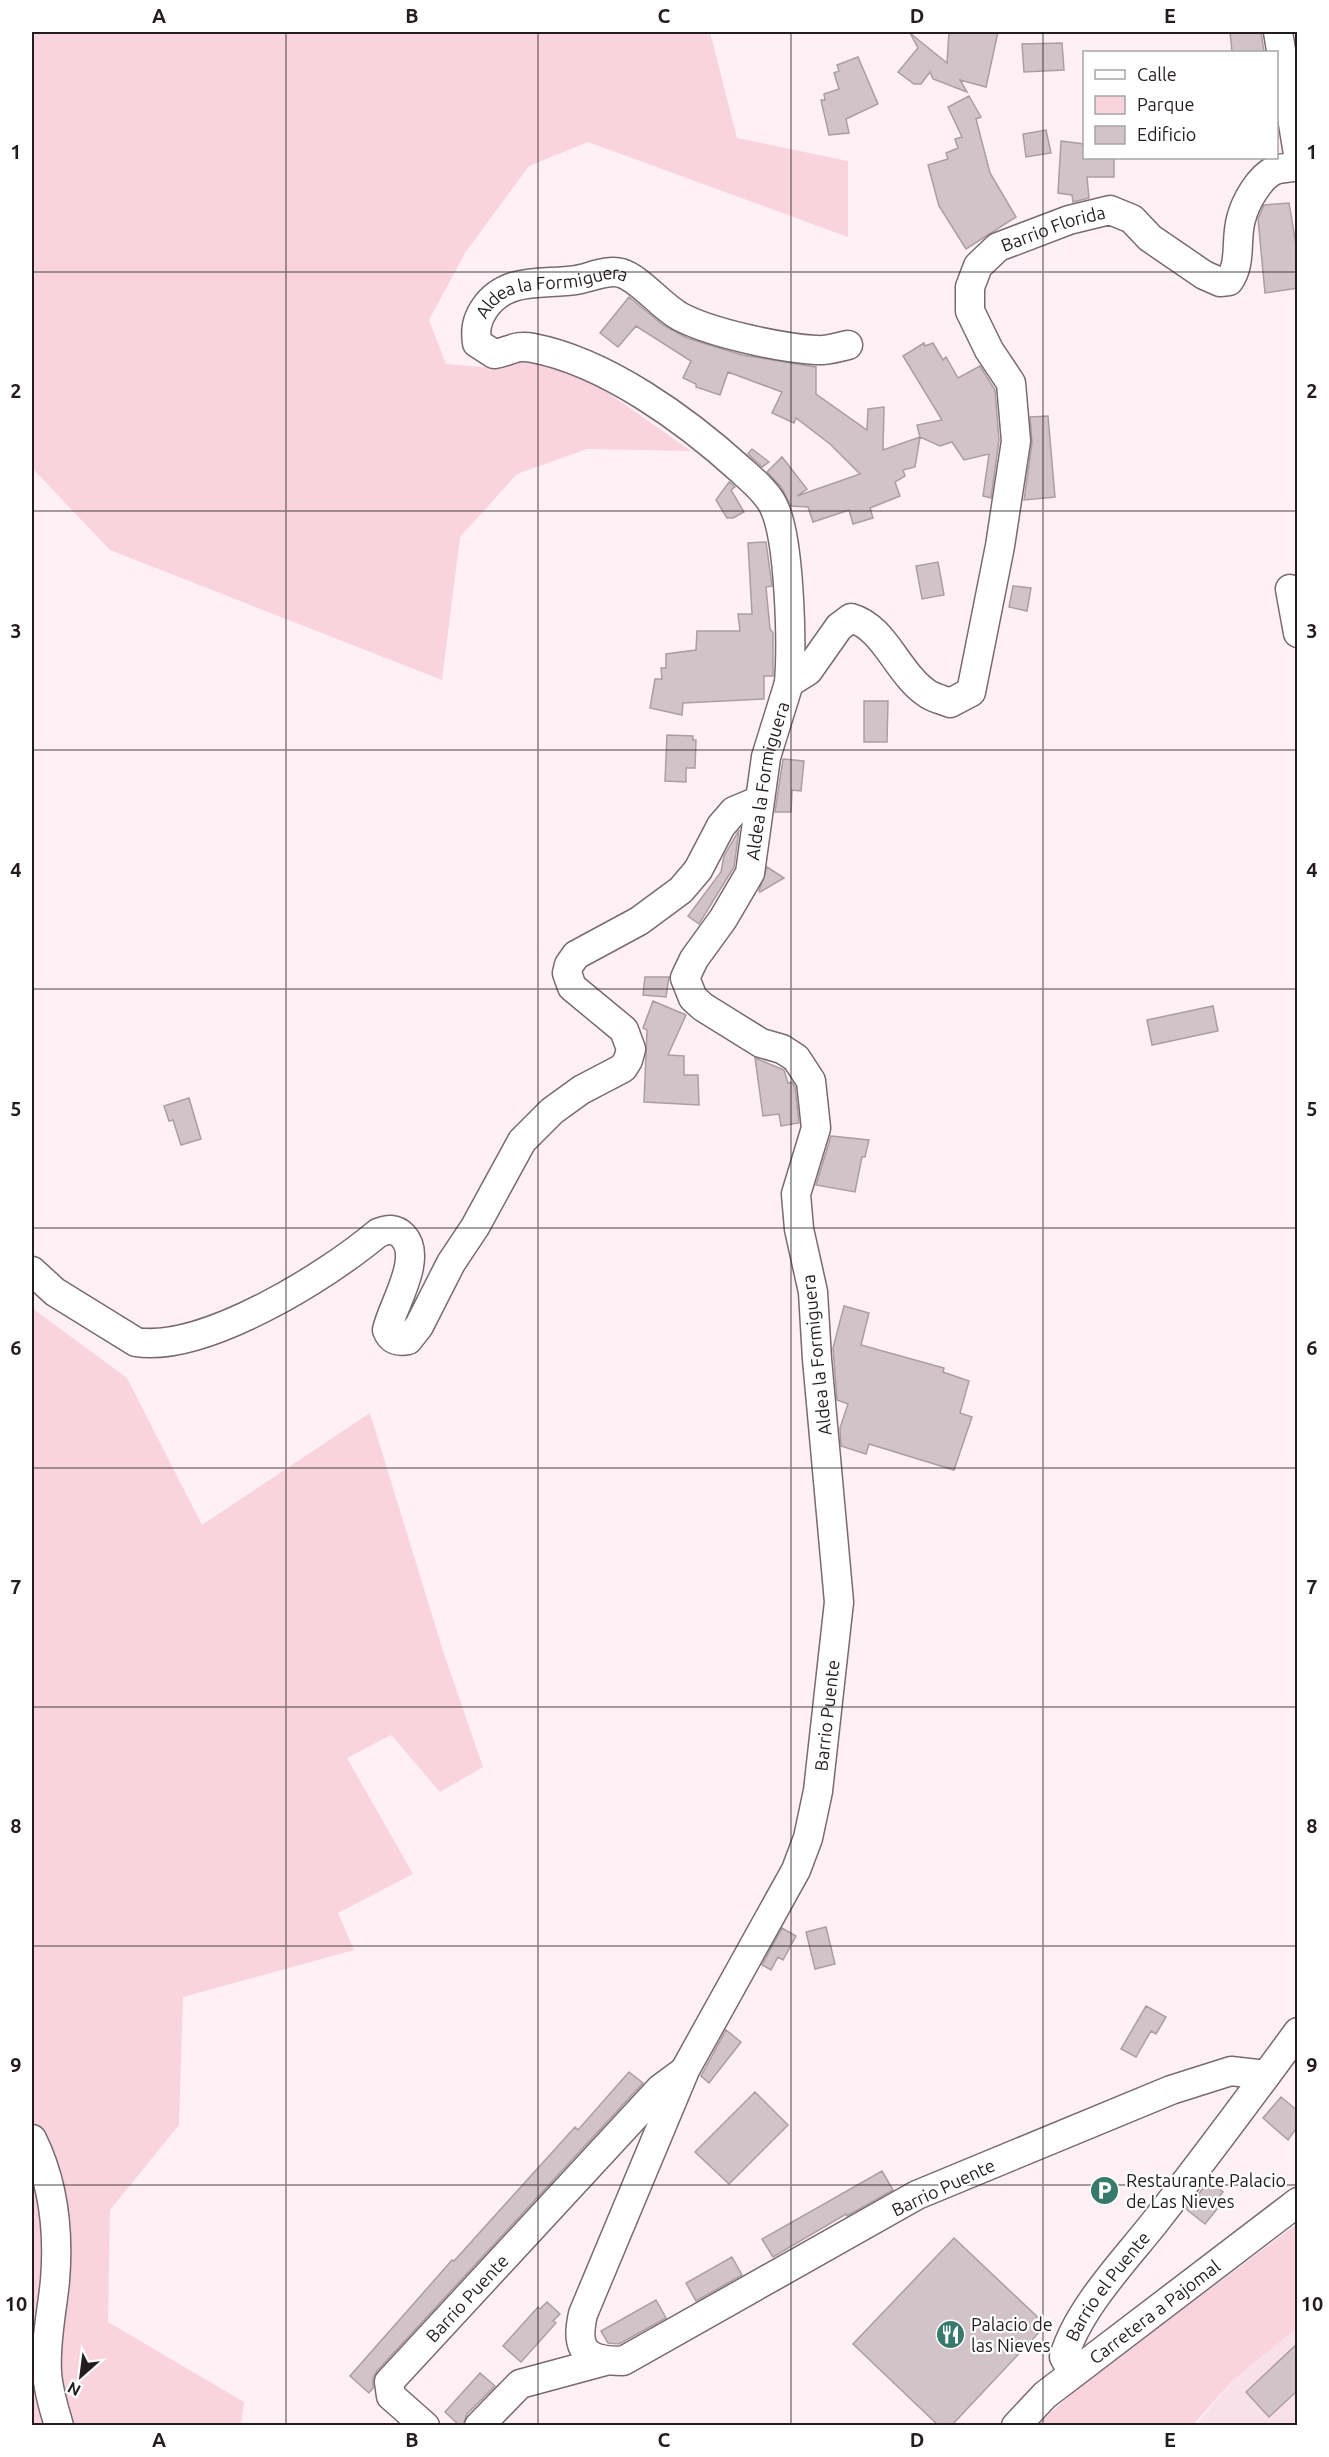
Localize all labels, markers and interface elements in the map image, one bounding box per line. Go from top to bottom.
text: A [152,4,166,27]
text: B [405,4,419,27]
text: C [658,4,671,27]
text: D [910,4,924,27]
text: E [1164,4,1176,27]
legend [1083,51,1278,159]
text: Calle [1137,64,1177,84]
text: Parque [1137,94,1194,114]
text: Edificio [1137,124,1196,144]
text: 1 [10,140,22,163]
text: 1 [1306,140,1318,163]
street label: Barrio Florida [998,202,1107,255]
street label: Aldea la Formiguera [471,262,631,321]
text: 2 [10,379,22,402]
text: 2 [1306,379,1318,402]
text: 3 [10,619,22,642]
text: 3 [1306,619,1318,642]
street label: Aldea la Formiguera [742,699,793,862]
text: 4 [10,858,22,881]
text: 4 [1306,858,1318,881]
text: 5 [10,1097,22,1120]
text: 5 [1306,1097,1318,1120]
street label: Aldea la Formiguera [798,1274,834,1436]
text: 6 [10,1336,22,1359]
text: 6 [1306,1336,1318,1359]
text: 7 [10,1575,22,1598]
text: 7 [1306,1575,1318,1598]
street label: Barrio Puente [810,1659,842,1772]
text: 8 [10,1814,22,1837]
text: 8 [1306,1814,1318,1837]
text: 9 [10,2053,22,2076]
text: 9 [1306,2053,1318,2076]
street label: Barrio Puente [888,2154,998,2220]
place label: Restaurante Palacio de Las Nieves [1126,2170,1286,2211]
parking icon: Restaurante Palacio de Las Nieves [1089,2174,1121,2206]
street label: Barrio el Puente [1061,2227,1153,2344]
street label: Barrio Puente [422,2250,512,2346]
street label: Carretera a Pajomal [1085,2255,1224,2368]
text: 10 [5,2292,27,2315]
text: 10 [1301,2292,1323,2315]
place label: Palacio de las Nieves [971,2314,1053,2355]
restaurant icon: Palacio de las Nieves [934,2318,966,2350]
north arrow [51,2346,111,2406]
text: N [64,2378,83,2400]
text: A [152,2428,166,2451]
text: B [405,2428,419,2451]
text: C [658,2428,671,2451]
text: D [910,2428,924,2451]
text: E [1164,2428,1176,2451]

